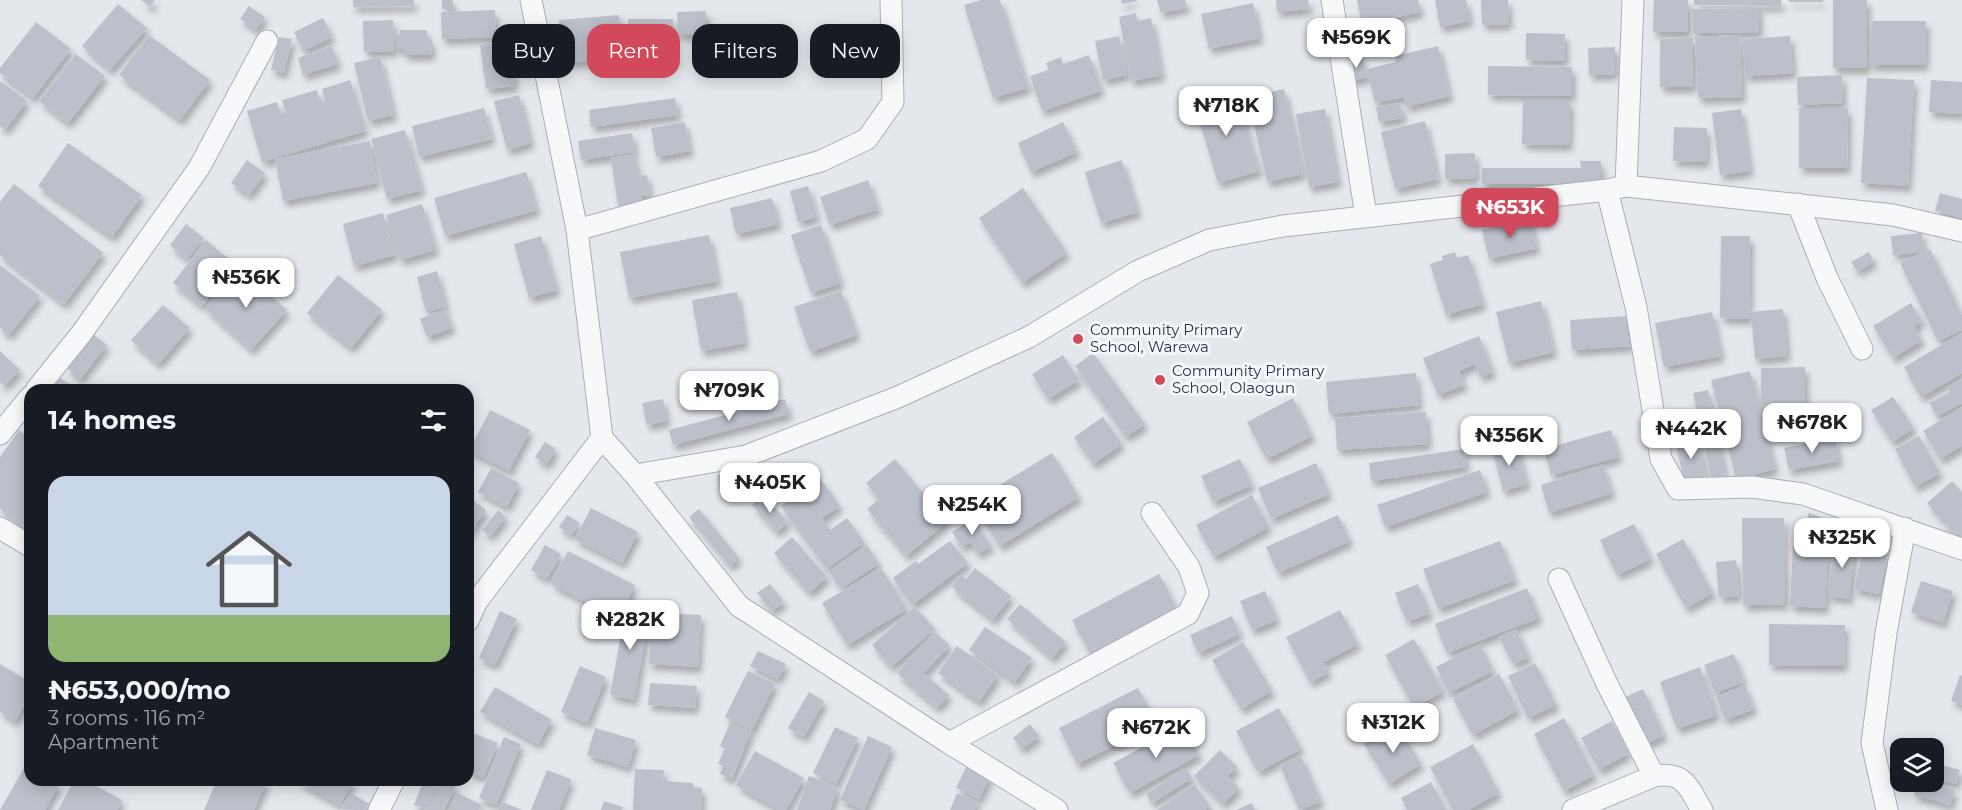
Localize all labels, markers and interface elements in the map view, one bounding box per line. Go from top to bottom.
pin: ₦569K [1314,18,1398,69]
chip: Buy [492,24,575,78]
chip: Rent [587,24,680,78]
chip: Filters [692,24,798,78]
chip: New [810,24,900,78]
text: ₦569K [1321,25,1391,49]
pin: ₦718K [1184,86,1268,137]
text: ₦718K [1193,93,1259,117]
pin: ₦653K [1468,188,1552,239]
text: ₦653K [1475,195,1545,219]
pin: ₦536K [204,258,288,309]
text: ₦536K [211,265,281,289]
place label: Community Primary School, Warewa [1090,320,1243,356]
marker: Community Primary School, Warewa [1071,332,1085,346]
place label: Community Primary School, Olaogun [1172,361,1325,397]
pin: ₦709K [687,371,771,422]
marker: Community Primary School, Olaogun [1153,373,1167,387]
text: ₦709K [693,378,765,402]
pin: ₦678K [1770,403,1854,454]
text: 14 homes [48,404,176,436]
icon: filters [417,404,450,437]
pin: ₦442K [1649,409,1733,460]
text: ₦678K [1777,410,1847,434]
pin: ₦356K [1467,416,1551,467]
text: ₦442K [1655,416,1727,440]
text: ₦356K [1474,423,1544,447]
pin: ₦405K [728,463,812,514]
text: ₦405K [734,470,806,494]
pin: ₦254K [930,485,1014,536]
text: ₦254K [937,492,1007,516]
icon: home [195,515,303,623]
pin: ₦325K [1800,518,1884,569]
text: ₦325K [1808,525,1876,549]
pin: ₦282K [588,600,672,651]
text: ₦282K [595,607,665,631]
text: ₦653,000/mo [48,674,231,706]
pin: ₦312K [1351,703,1435,754]
text: 3 rooms · 116 m² [48,706,206,730]
pin: ₦672K [1114,708,1198,759]
text: ₦312K [1361,710,1425,734]
text: ₦672K [1121,715,1191,739]
text: Apartment [48,730,159,754]
map controls [1890,738,1944,792]
button: layers [1890,738,1944,792]

